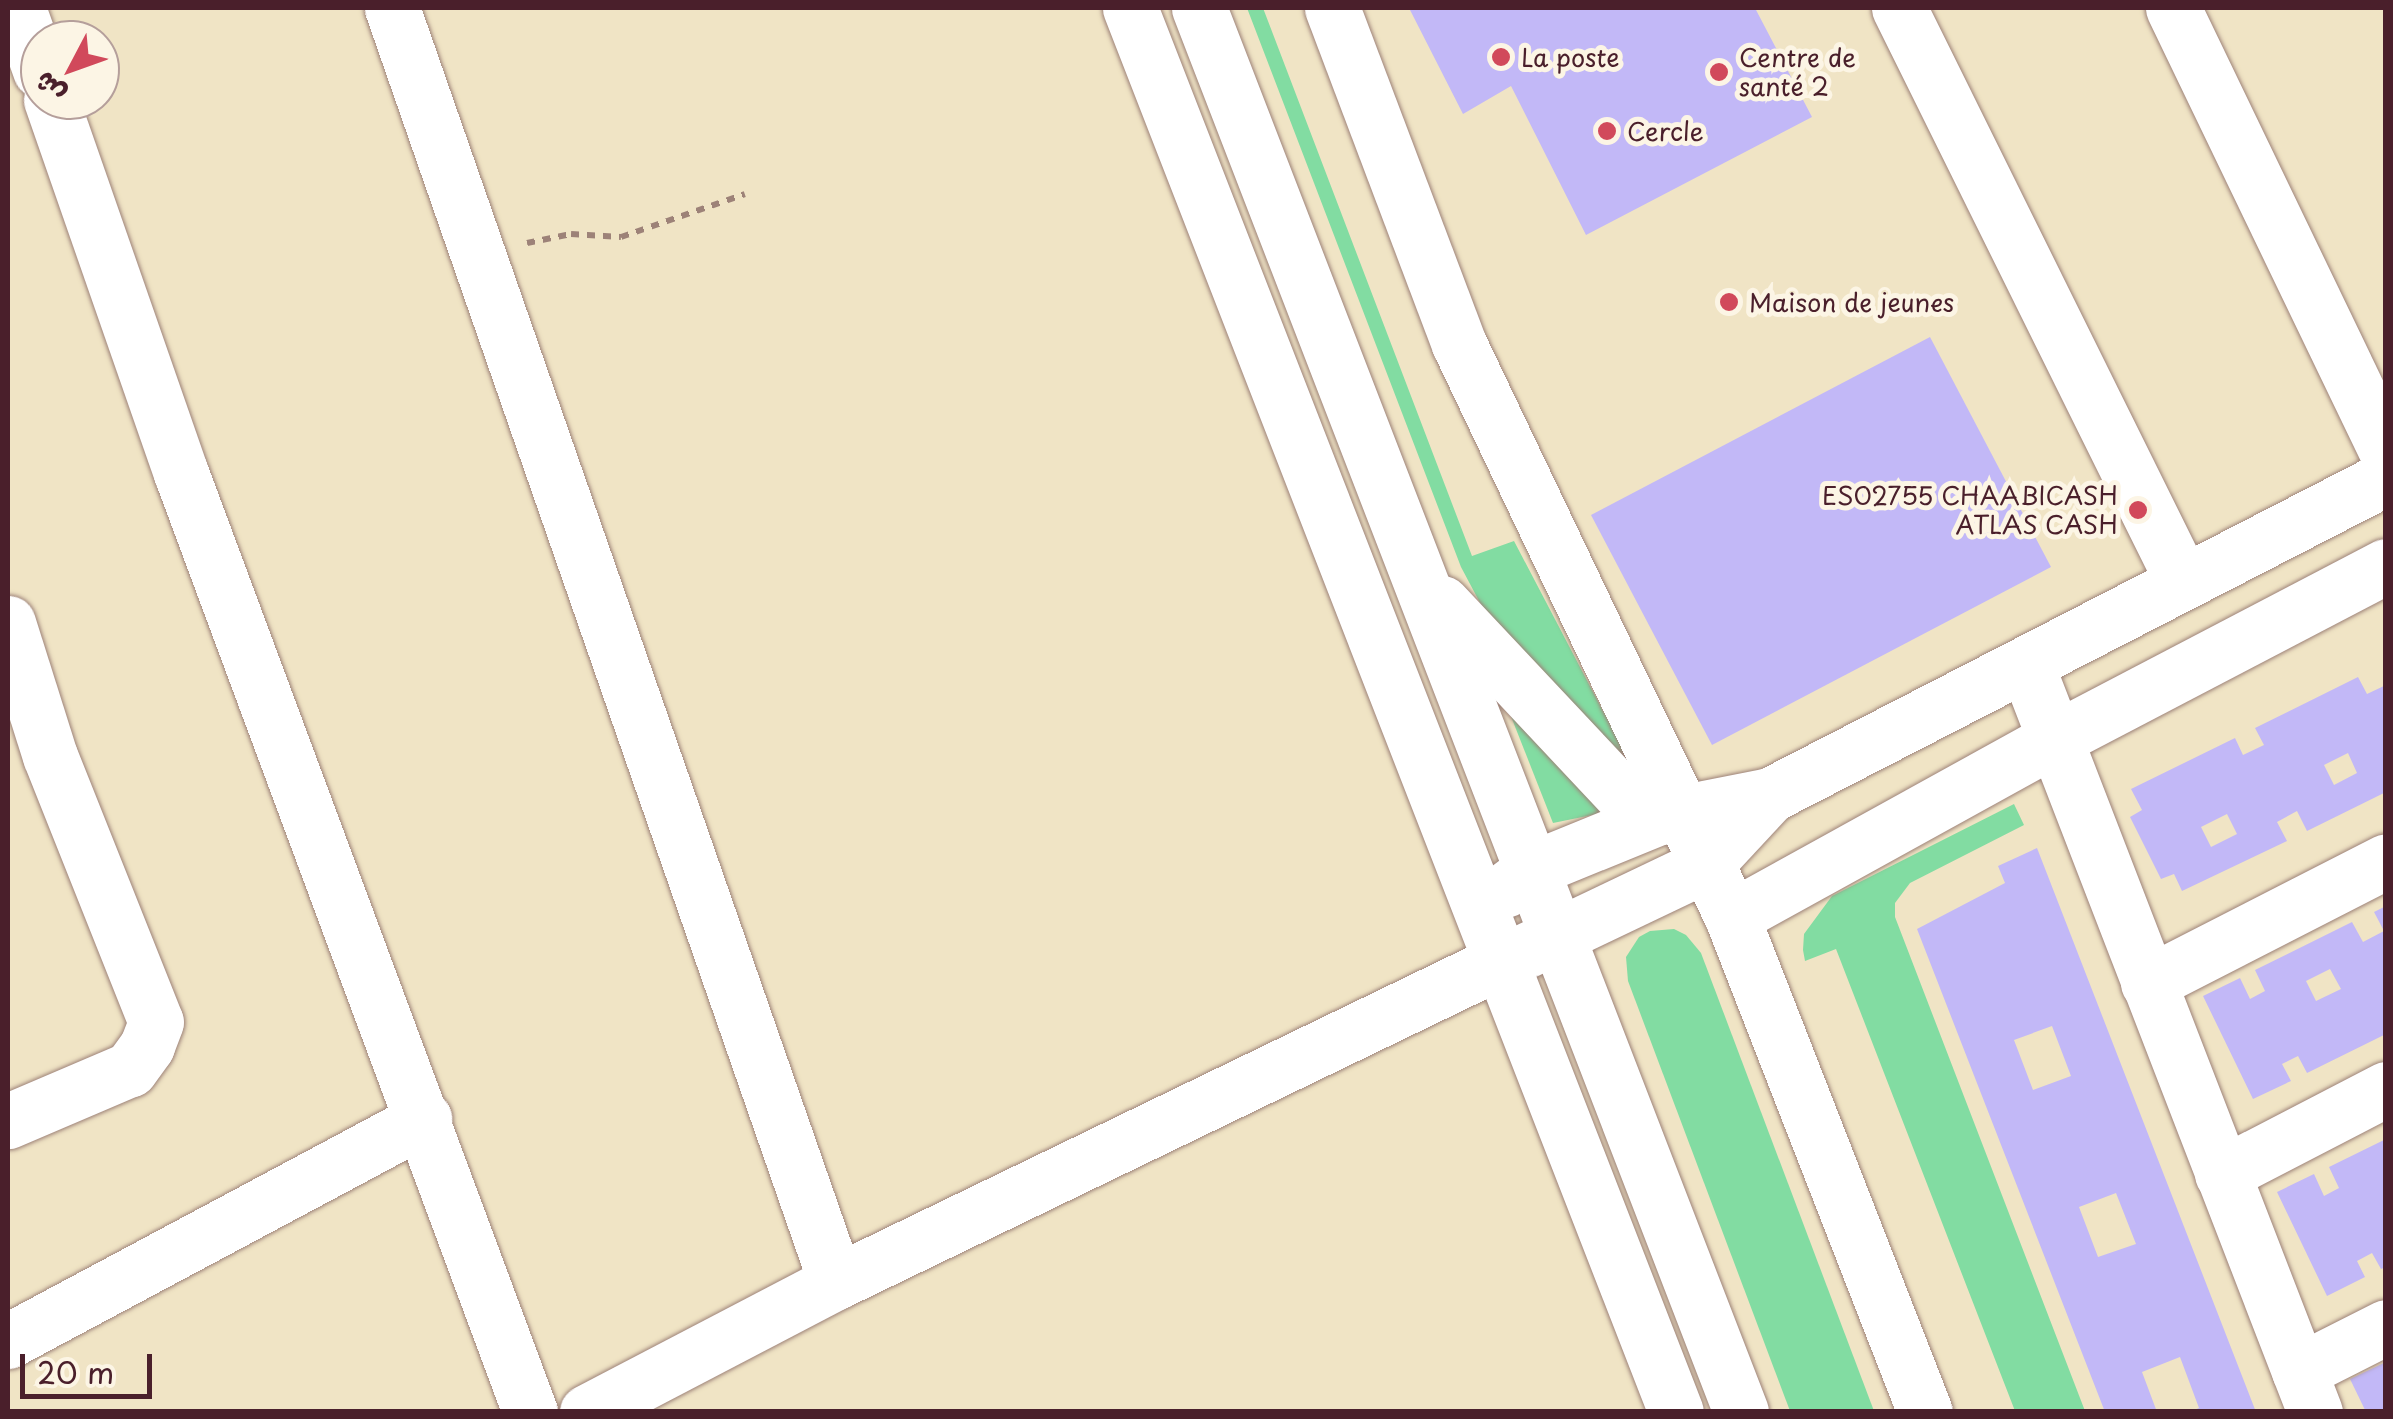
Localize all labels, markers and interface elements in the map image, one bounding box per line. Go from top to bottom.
north arrow [20,20,120,120]
place label: La poste [1521,42,1622,72]
place label: Centre de santé 2 [1739,43,1857,102]
marker: La poste [1490,46,1512,68]
marker: Centre de santé 2 [1708,61,1730,83]
text: ش [22,63,75,114]
place label: Cercle [1627,116,1704,146]
marker: Cercle [1596,120,1618,142]
place label: Maison de jeunes [1749,287,1956,317]
marker: Maison de jeunes [1718,291,1740,313]
place label: ES02755 CHAABICASH ATLAS CASH [1823,481,2118,540]
marker: ES02755 CHAABICASH ATLAS CASH [2127,499,2149,521]
scale bar [25,1334,158,1396]
text: 20 m [37,1349,114,1394]

